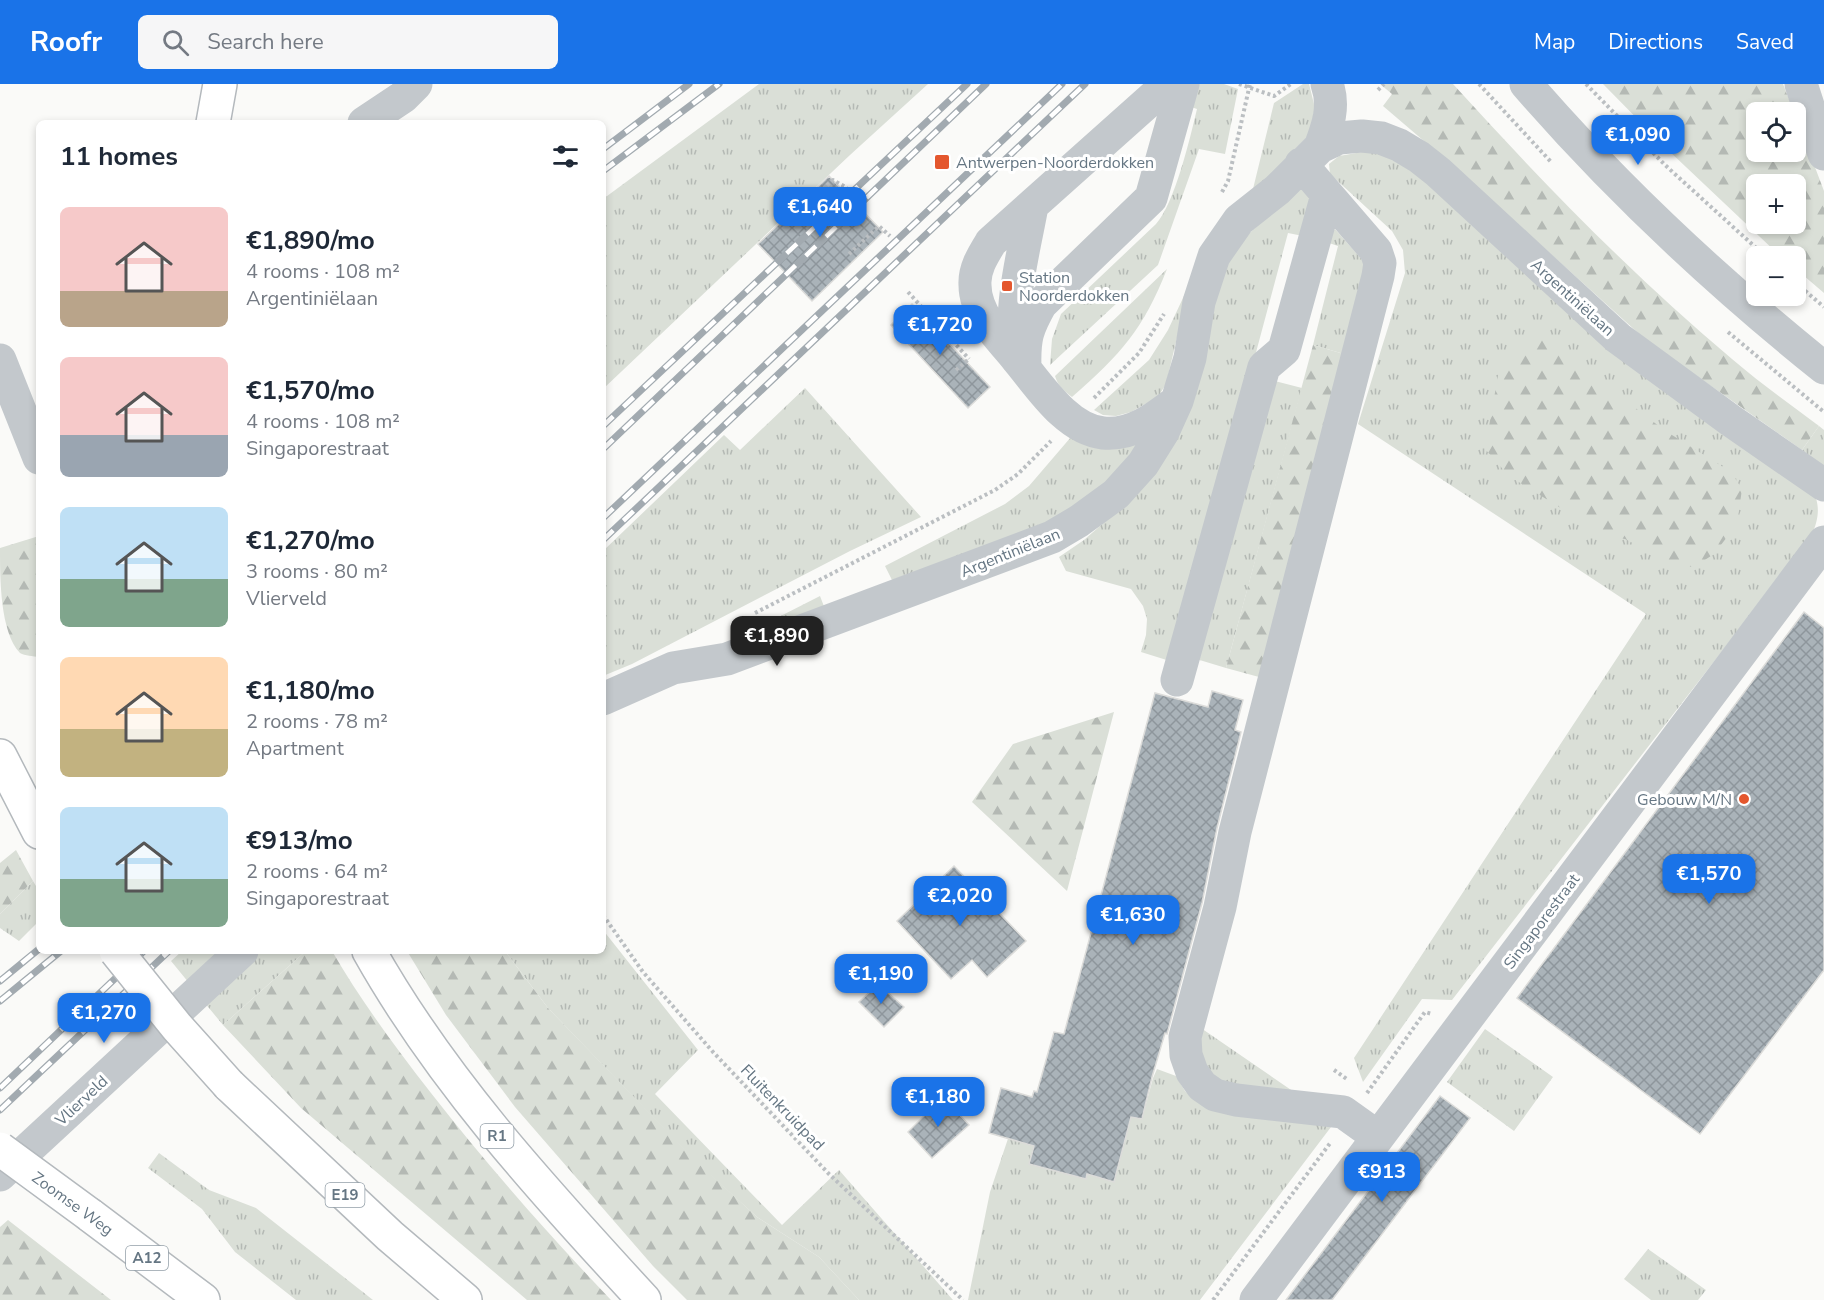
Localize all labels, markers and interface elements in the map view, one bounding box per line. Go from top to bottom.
search box [138,15,558,69]
text: Roofr [30,23,102,61]
icon: search [159,26,192,59]
text: Search here [207,27,324,57]
text: Map [1534,28,1575,56]
text: Directions [1608,28,1703,56]
text: Saved [1736,28,1794,56]
map controls [1746,102,1806,306]
button: locate [1746,102,1806,162]
pin: €1,090 [1589,115,1687,166]
text: €1,090 [1606,121,1670,148]
text: 11 homes [60,139,178,174]
icon: filters [549,140,582,173]
place label: Antwerpen-Noorderdokken [956,152,1154,174]
marker: Antwerpen-Noorderdokken [933,153,951,171]
button: + [1746,174,1806,234]
pin: €1,640 [771,187,869,238]
text: €1,640 [788,193,852,220]
text: €1,890/mo [246,223,375,258]
icon: home [108,231,180,303]
button: − [1746,246,1806,306]
street label: Argentiniëlaan [1526,254,1619,341]
text: 4 rooms · 108 m² [246,258,400,285]
place label: Station Noorderdokken [1019,267,1129,307]
marker: Station Noorderdokken [1000,279,1014,293]
text: Argentiniëlaan [246,285,378,312]
pin: €1,720 [891,305,989,356]
text: €1,720 [908,311,972,338]
text: €1,570/mo [246,373,375,408]
icon: home [108,381,180,453]
text: 4 rooms · 108 m² [246,408,400,435]
text: Singaporestraat [246,435,389,462]
text: €1,270/mo [246,523,375,558]
street label: Argentiniëlaan [957,523,1063,583]
icon: home [108,531,180,603]
text: 3 rooms · 80 m² [246,558,388,585]
text: Vlierveld [246,585,327,612]
pin: €1,890 [728,616,826,667]
text: €1,890 [745,622,809,649]
text: €1,180/mo [246,673,375,708]
icon: home [108,681,180,753]
text: 2 rooms · 78 m² [246,708,388,735]
text: Apartment [246,735,344,762]
place label: Gebouw M/N [1637,789,1732,811]
marker: Gebouw M/N [1737,792,1751,806]
text: €913/mo [246,823,353,858]
icon: home [108,831,180,903]
pin: €1,570 [1660,854,1758,905]
text: 2 rooms · 64 m² [246,858,388,885]
text: €1,570 [1677,860,1741,887]
street label: Singaporestraat [1499,869,1585,974]
pin: €2,020 [911,876,1009,927]
text: €2,020 [928,882,992,909]
text: Singaporestraat [246,885,389,912]
pin: €1,630 [1084,895,1182,946]
text: €1,630 [1101,901,1165,928]
pin: €1,190 [832,954,930,1005]
text: €1,190 [849,960,913,987]
pin: €1,270 [55,993,153,1044]
text: €1,270 [72,999,136,1026]
street label: Fluitenkruidpad [735,1060,829,1156]
street label: Vlierveld [50,1071,113,1132]
pin: €1,180 [889,1077,987,1128]
text: €1,180 [906,1083,970,1110]
road number: R1 [480,1124,514,1148]
pin: €913 [1346,1152,1418,1203]
text: €913 [1358,1158,1406,1185]
street label: Zoomse Weg [27,1167,118,1241]
road number: E19 [326,1183,364,1207]
road number: A12 [126,1246,168,1270]

